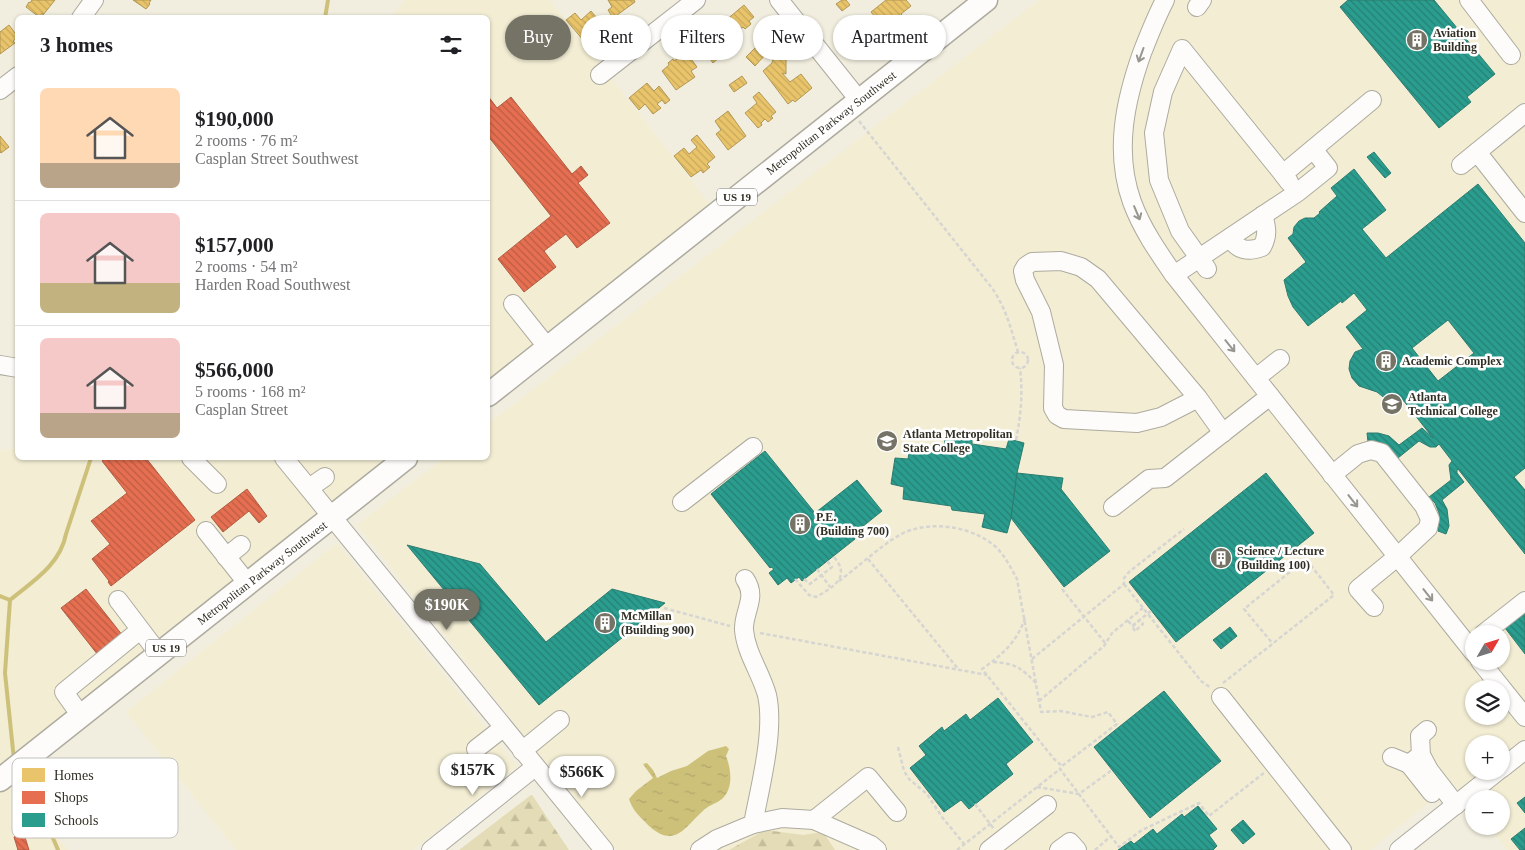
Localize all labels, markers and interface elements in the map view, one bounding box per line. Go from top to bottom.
chip: Buy [505,15,571,60]
chip: Rent [581,15,651,60]
chip: Filters [661,15,743,60]
chip: New [753,15,823,60]
chip: Apartment [833,15,946,60]
place label: Aviation Building [1433,26,1477,54]
building icon: Aviation Building [1405,28,1429,52]
icon: filters [437,31,465,59]
text: 3 homes [40,33,113,57]
one-way arrow [1136,47,1145,63]
street label: Metropolitan Parkway Southwest [763,68,899,178]
text: $190,000 [195,107,274,131]
icon: home [80,108,140,168]
text: 2 rooms · 76 m² [195,132,298,149]
text: Casplan Street Southwest [195,150,359,167]
road number: US 19 [717,188,757,206]
one-way arrow [1133,205,1142,220]
icon: home [80,233,140,293]
text: $157,000 [195,233,274,257]
text: 2 rooms · 54 m² [195,258,298,275]
text: Harden Road Southwest [195,276,351,293]
one-way arrow [1225,339,1236,352]
building icon: Academic Complex [1374,349,1398,373]
place label: Academic Complex [1402,354,1502,368]
icon: home [80,358,140,418]
text: $566,000 [195,358,274,382]
text: 5 rooms · 168 m² [195,383,306,400]
place label: Atlanta Technical College [1408,390,1499,418]
school or university icon: Atlanta Technical College [1380,392,1404,416]
text: Casplan Street [195,401,288,418]
place label: Atlanta Metropolitan State College [903,427,1013,455]
school or university icon: Atlanta Metropolitan State College [875,429,899,453]
one-way arrow [1347,494,1358,507]
place label: P.E. (Building 700) [816,510,889,538]
building icon: P.E. (Building 700) [788,512,812,536]
street label: Metropolitan Parkway Southwest [194,518,330,628]
place label: Science / Lecture (Building 100) [1237,544,1325,572]
building icon: Science / Lecture (Building 100) [1209,546,1233,570]
pin: $190K [412,588,482,631]
one-way arrow [1422,588,1433,601]
text: $190K [425,596,469,613]
place label: McMillan (Building 900) [621,609,694,637]
building icon: McMillan (Building 900) [593,611,617,635]
north arrow [1465,625,1510,670]
map controls [1465,625,1510,835]
road number: US 19 [146,640,186,656]
button: layers [1465,680,1510,725]
button: + [1465,735,1510,780]
pin: $157K [438,754,508,796]
pin: $566K [547,756,617,798]
legend [12,758,178,838]
text: $157K [451,761,495,778]
text: $566K [560,763,604,780]
text: Homes [54,768,94,783]
text: Shops [54,790,88,805]
button: − [1465,790,1510,835]
text: Schools [54,813,98,828]

